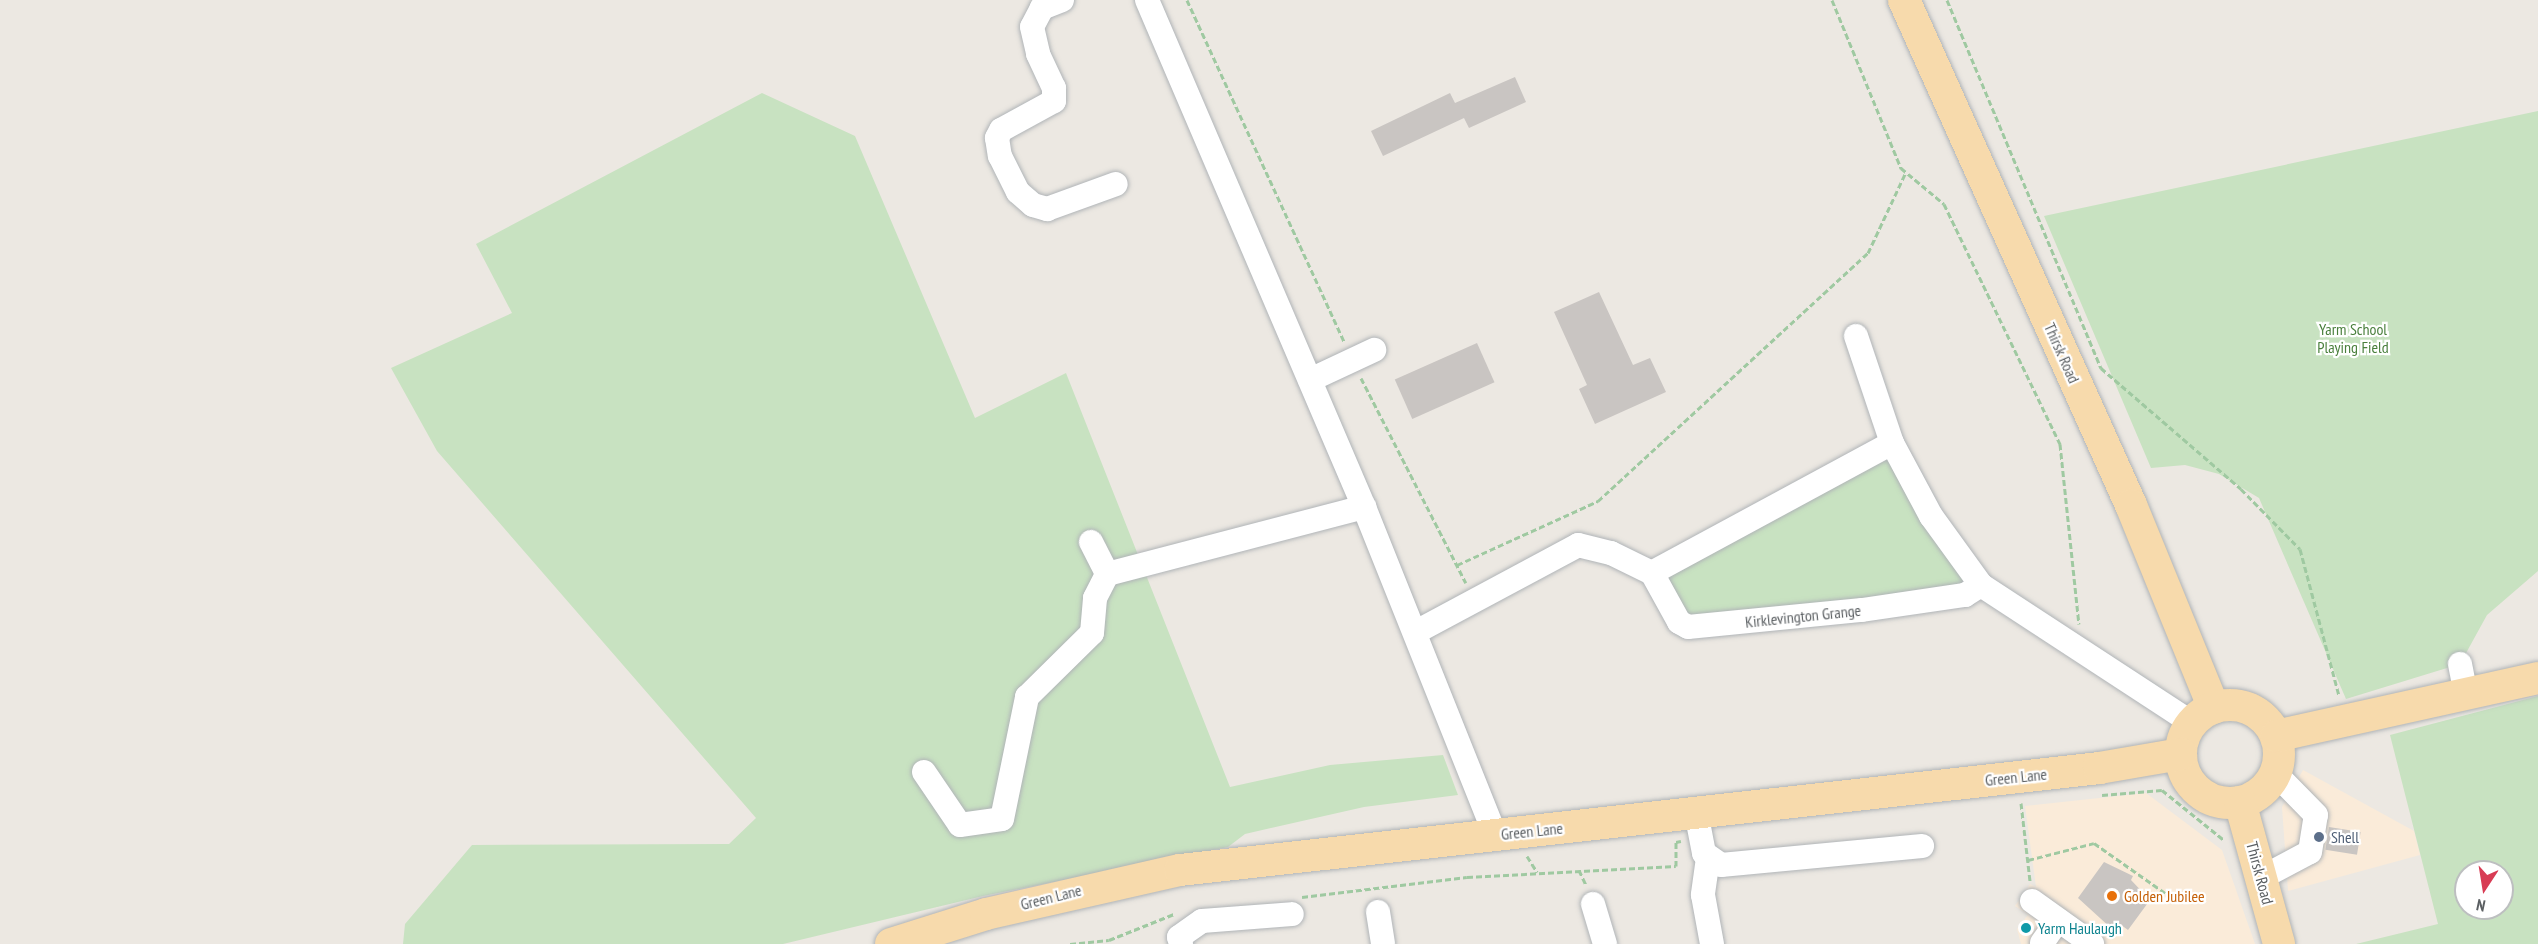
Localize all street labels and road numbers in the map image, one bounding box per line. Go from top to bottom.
street label: Thirsk Road [2040,320,2084,386]
street label: Kirklevington Grange [1744,600,1862,632]
street label: Green Lane [1984,764,2048,790]
street label: Green Lane [1500,818,1564,844]
street label: Thirsk Road [2242,839,2278,907]
street label: Green Lane [1018,880,1084,914]

